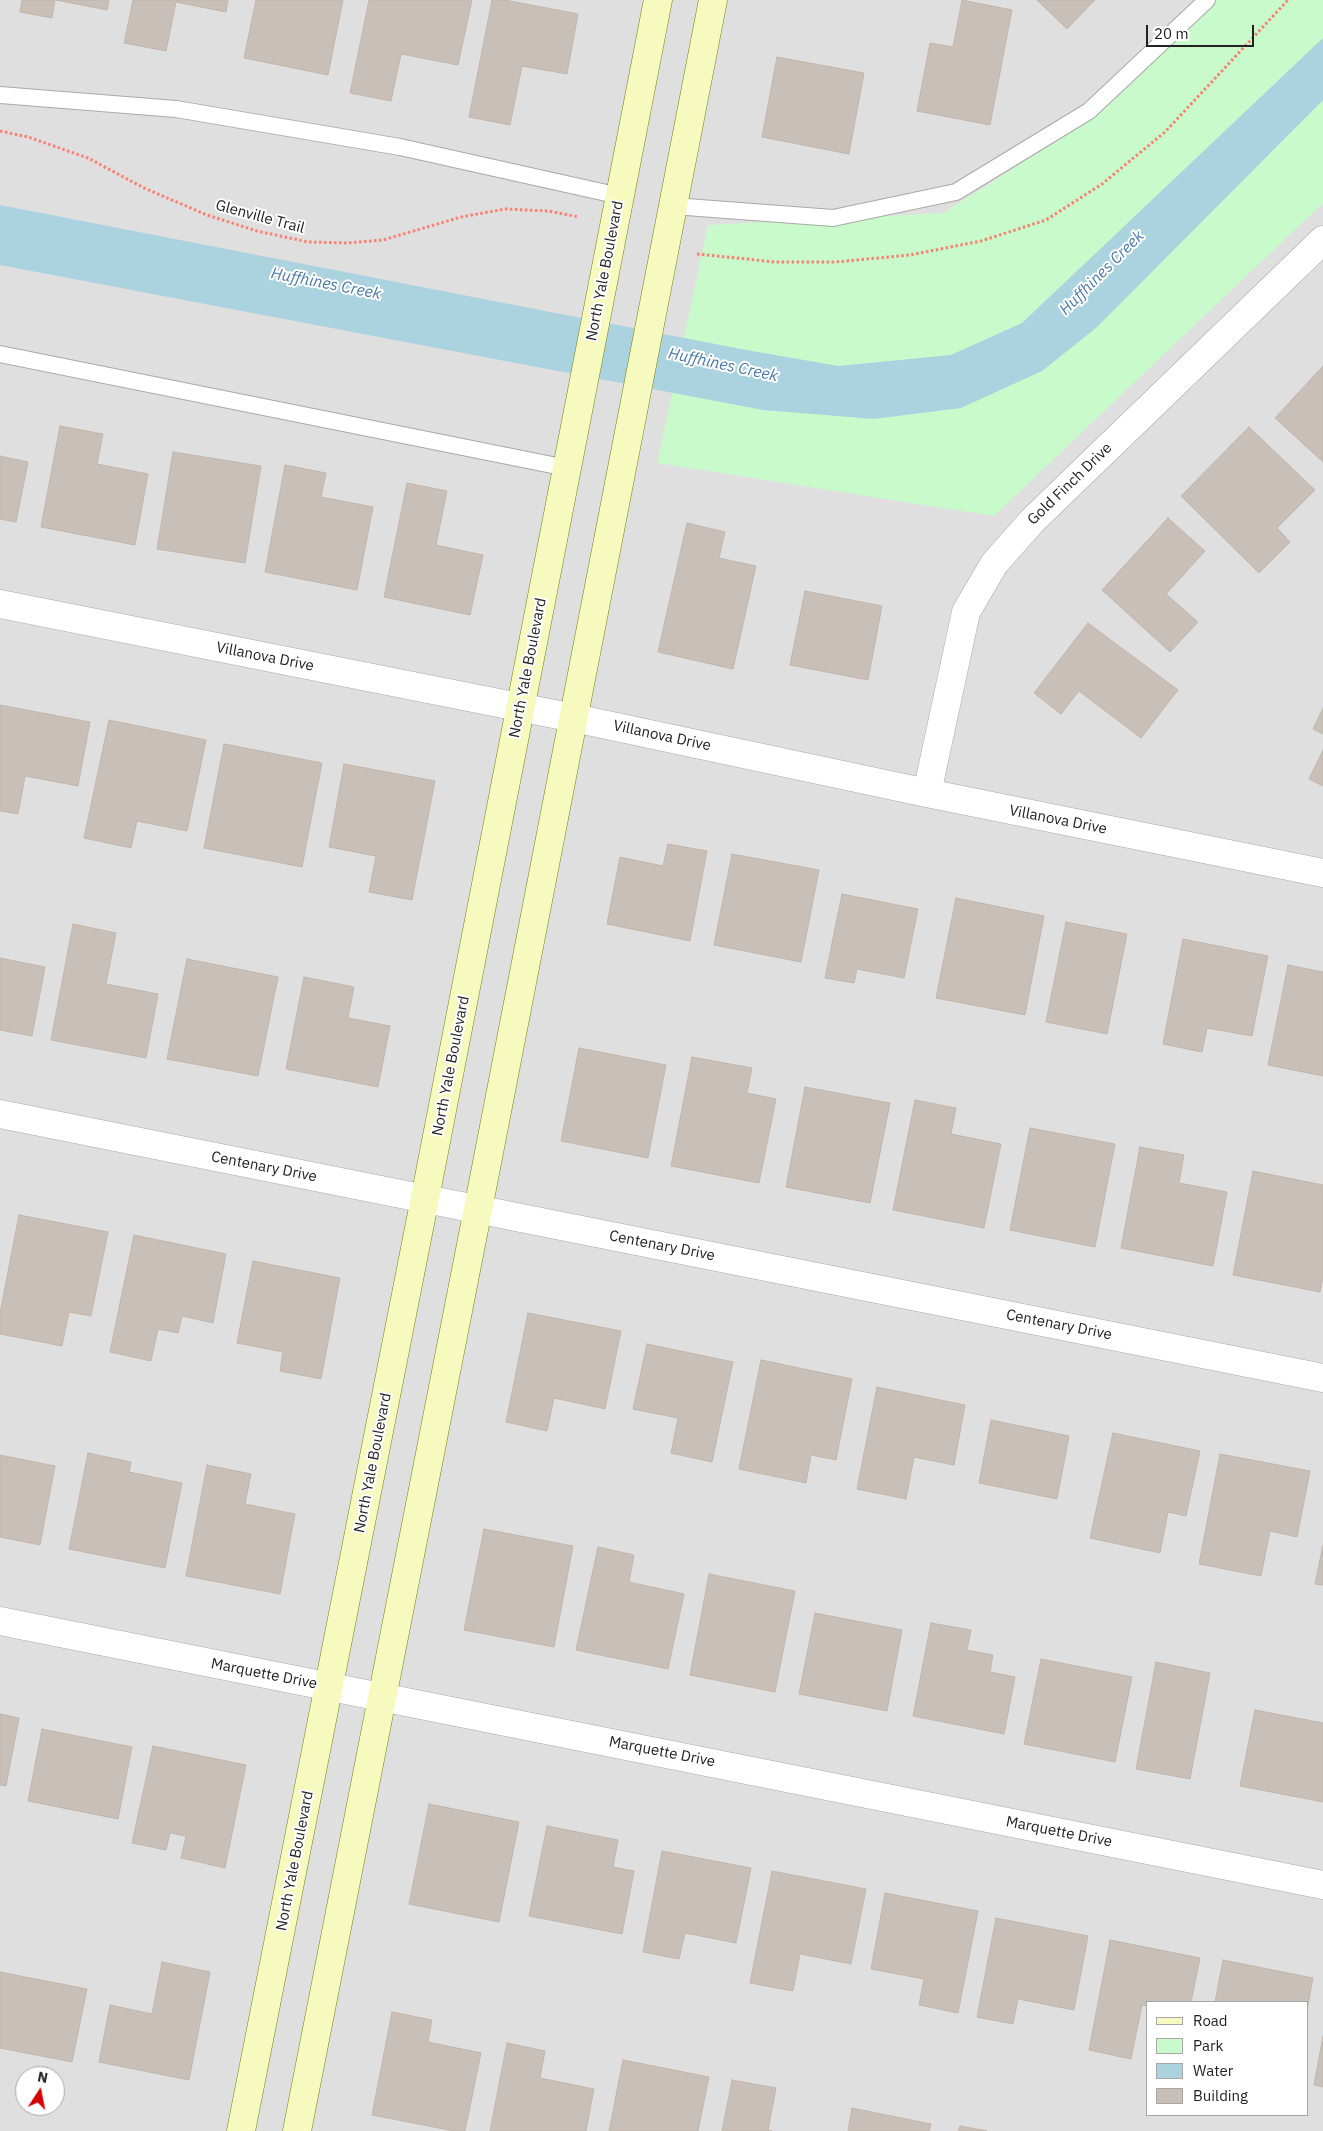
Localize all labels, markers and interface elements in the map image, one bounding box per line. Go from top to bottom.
scale bar [1148,15,1256,47]
text: 20 m [1154,24,1189,43]
street label: Glenville Trail [214,196,306,238]
street label: North Yale Boulevard [583,199,627,343]
water label: Huffhines Creek [1056,227,1148,319]
water label: Huffhines Creek [269,264,383,304]
water label: Huffhines Creek [666,344,780,386]
street label: Gold Finch Drive [1024,439,1116,529]
street label: North Yale Boulevard [506,596,550,740]
street label: Villanova Drive [215,639,315,675]
street label: Villanova Drive [612,717,712,755]
street label: Villanova Drive [1008,802,1108,838]
street label: North Yale Boulevard [429,994,473,1138]
street label: Centenary Drive [210,1148,318,1186]
street label: Centenary Drive [608,1227,716,1265]
street label: Centenary Drive [1005,1306,1113,1344]
street label: North Yale Boulevard [351,1391,395,1535]
street label: Marquette Drive [209,1655,319,1693]
street label: Marquette Drive [607,1733,717,1771]
street label: North Yale Boulevard [273,1789,317,1933]
street label: Marquette Drive [1004,1813,1114,1851]
legend [1146,2001,1308,2116]
text: Road [1193,2011,1228,2030]
text: Park [1193,2036,1223,2055]
text: Water [1193,2061,1233,2080]
north arrow [15,2066,65,2116]
text: N [36,2067,49,2087]
text: Building [1193,2086,1248,2105]

